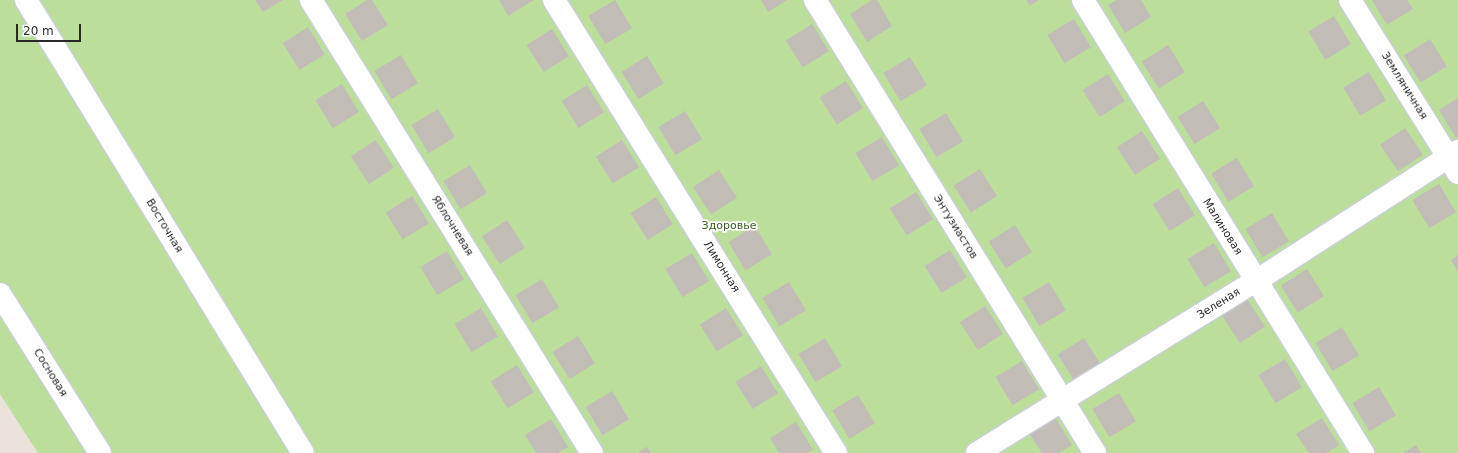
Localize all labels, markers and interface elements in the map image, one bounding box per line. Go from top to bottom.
scale bar [18,16,83,42]
text: 20 m [23,24,54,38]
street label: Земляничная [1378,50,1430,122]
street label: Энтузиастов [930,192,980,262]
street label: Яблочневая [428,193,476,259]
street label: Малиновая [1199,196,1245,258]
street label: Восточная [143,197,185,255]
park label: Здоровье [702,219,756,233]
street label: Лимонная [700,239,742,295]
street label: Зеленая [1195,286,1243,322]
street label: Сосновая [30,347,70,399]

